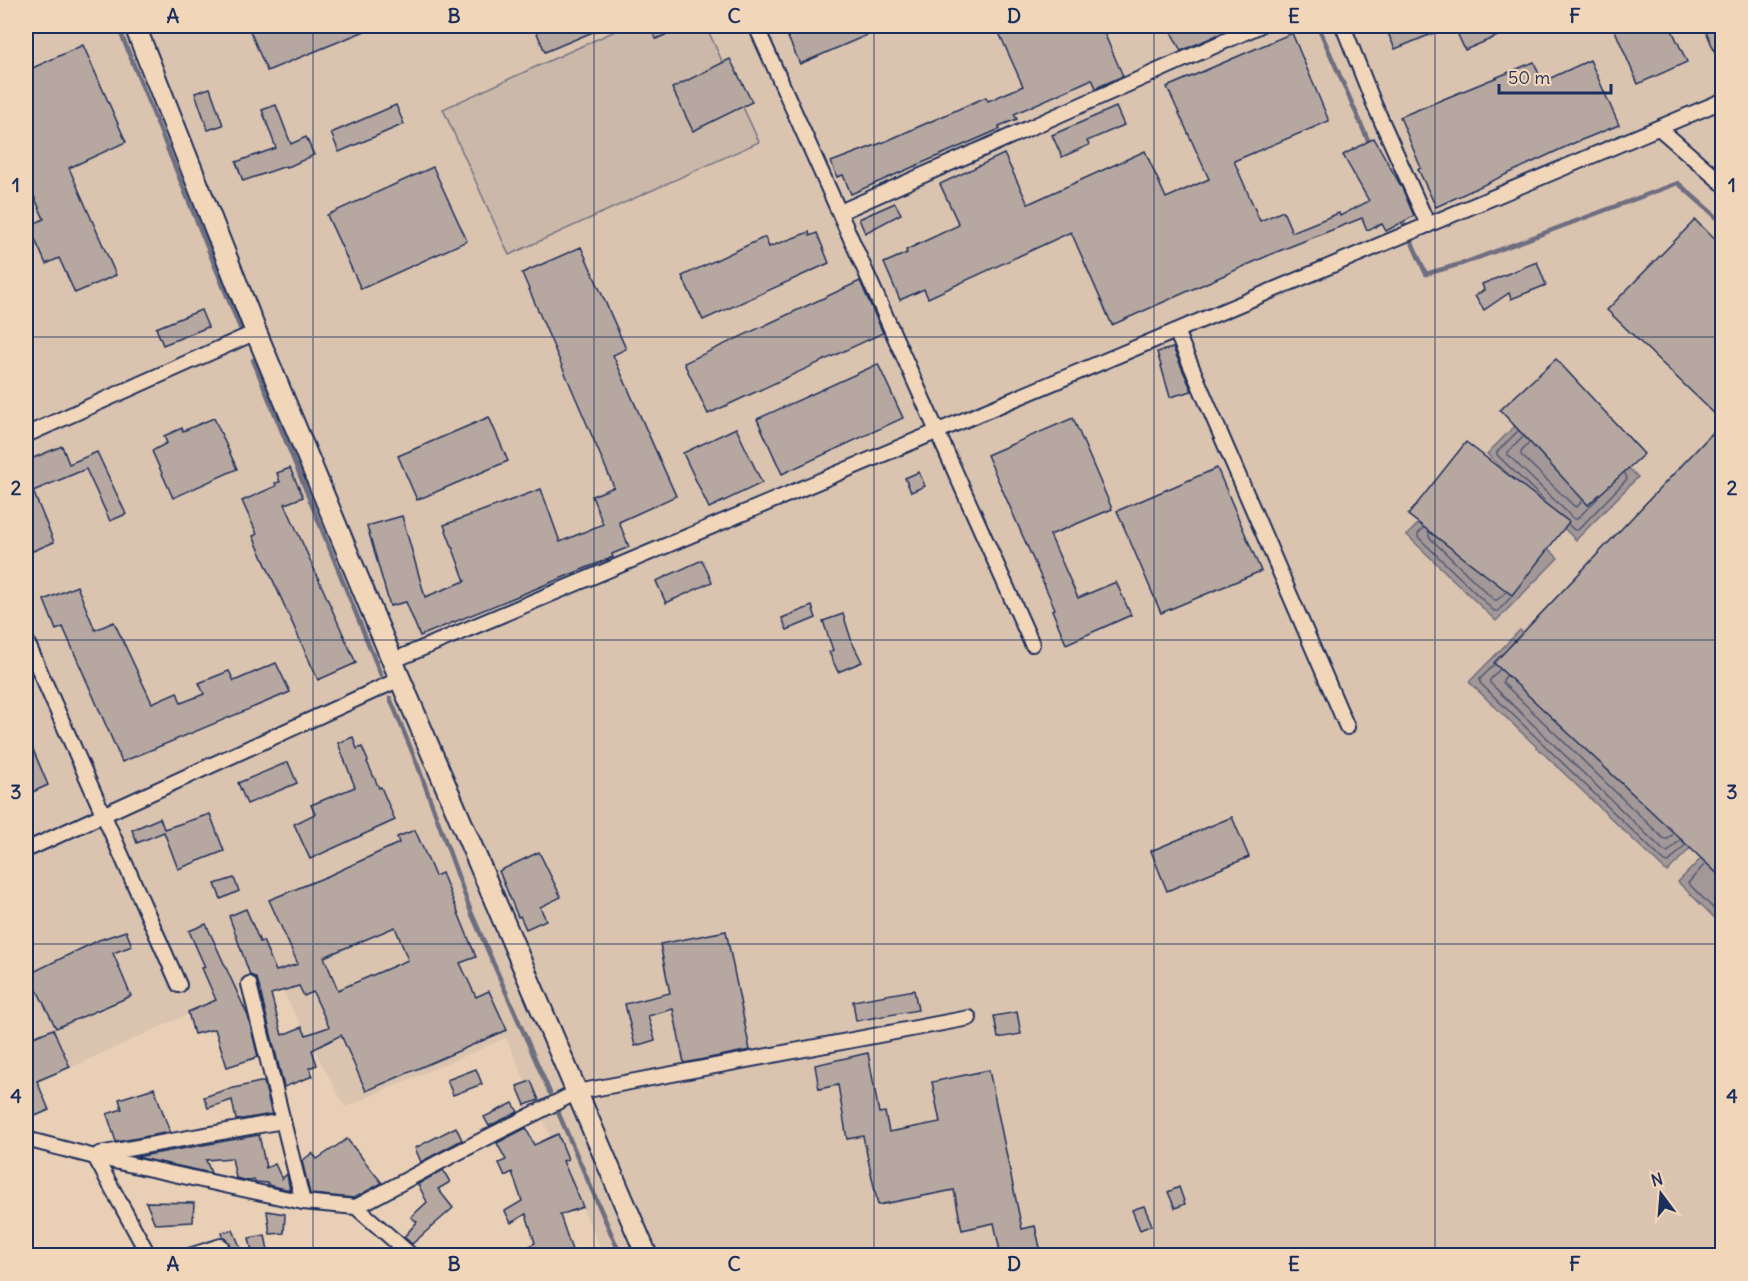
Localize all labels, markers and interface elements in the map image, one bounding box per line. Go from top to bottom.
text: A [167,3,180,28]
text: B [447,3,461,28]
text: C [727,3,741,28]
text: D [1007,3,1021,28]
text: E [1288,3,1300,28]
text: F [1569,3,1581,28]
scale bar [1499,57,1612,95]
text: 50 m [1508,66,1550,89]
text: 1 [12,172,20,197]
text: 1 [1728,172,1736,197]
text: 2 [11,475,22,500]
text: 2 [1727,475,1738,500]
text: 3 [10,779,22,804]
text: 3 [1726,779,1738,804]
text: 4 [10,1083,22,1108]
text: 4 [1726,1083,1738,1108]
north arrow [1631,1164,1691,1224]
text: N [1649,1168,1665,1191]
text: A [167,1251,180,1276]
text: B [447,1251,461,1276]
text: C [727,1251,741,1276]
text: D [1007,1251,1021,1276]
text: E [1288,1251,1300,1276]
text: F [1569,1251,1581,1276]

